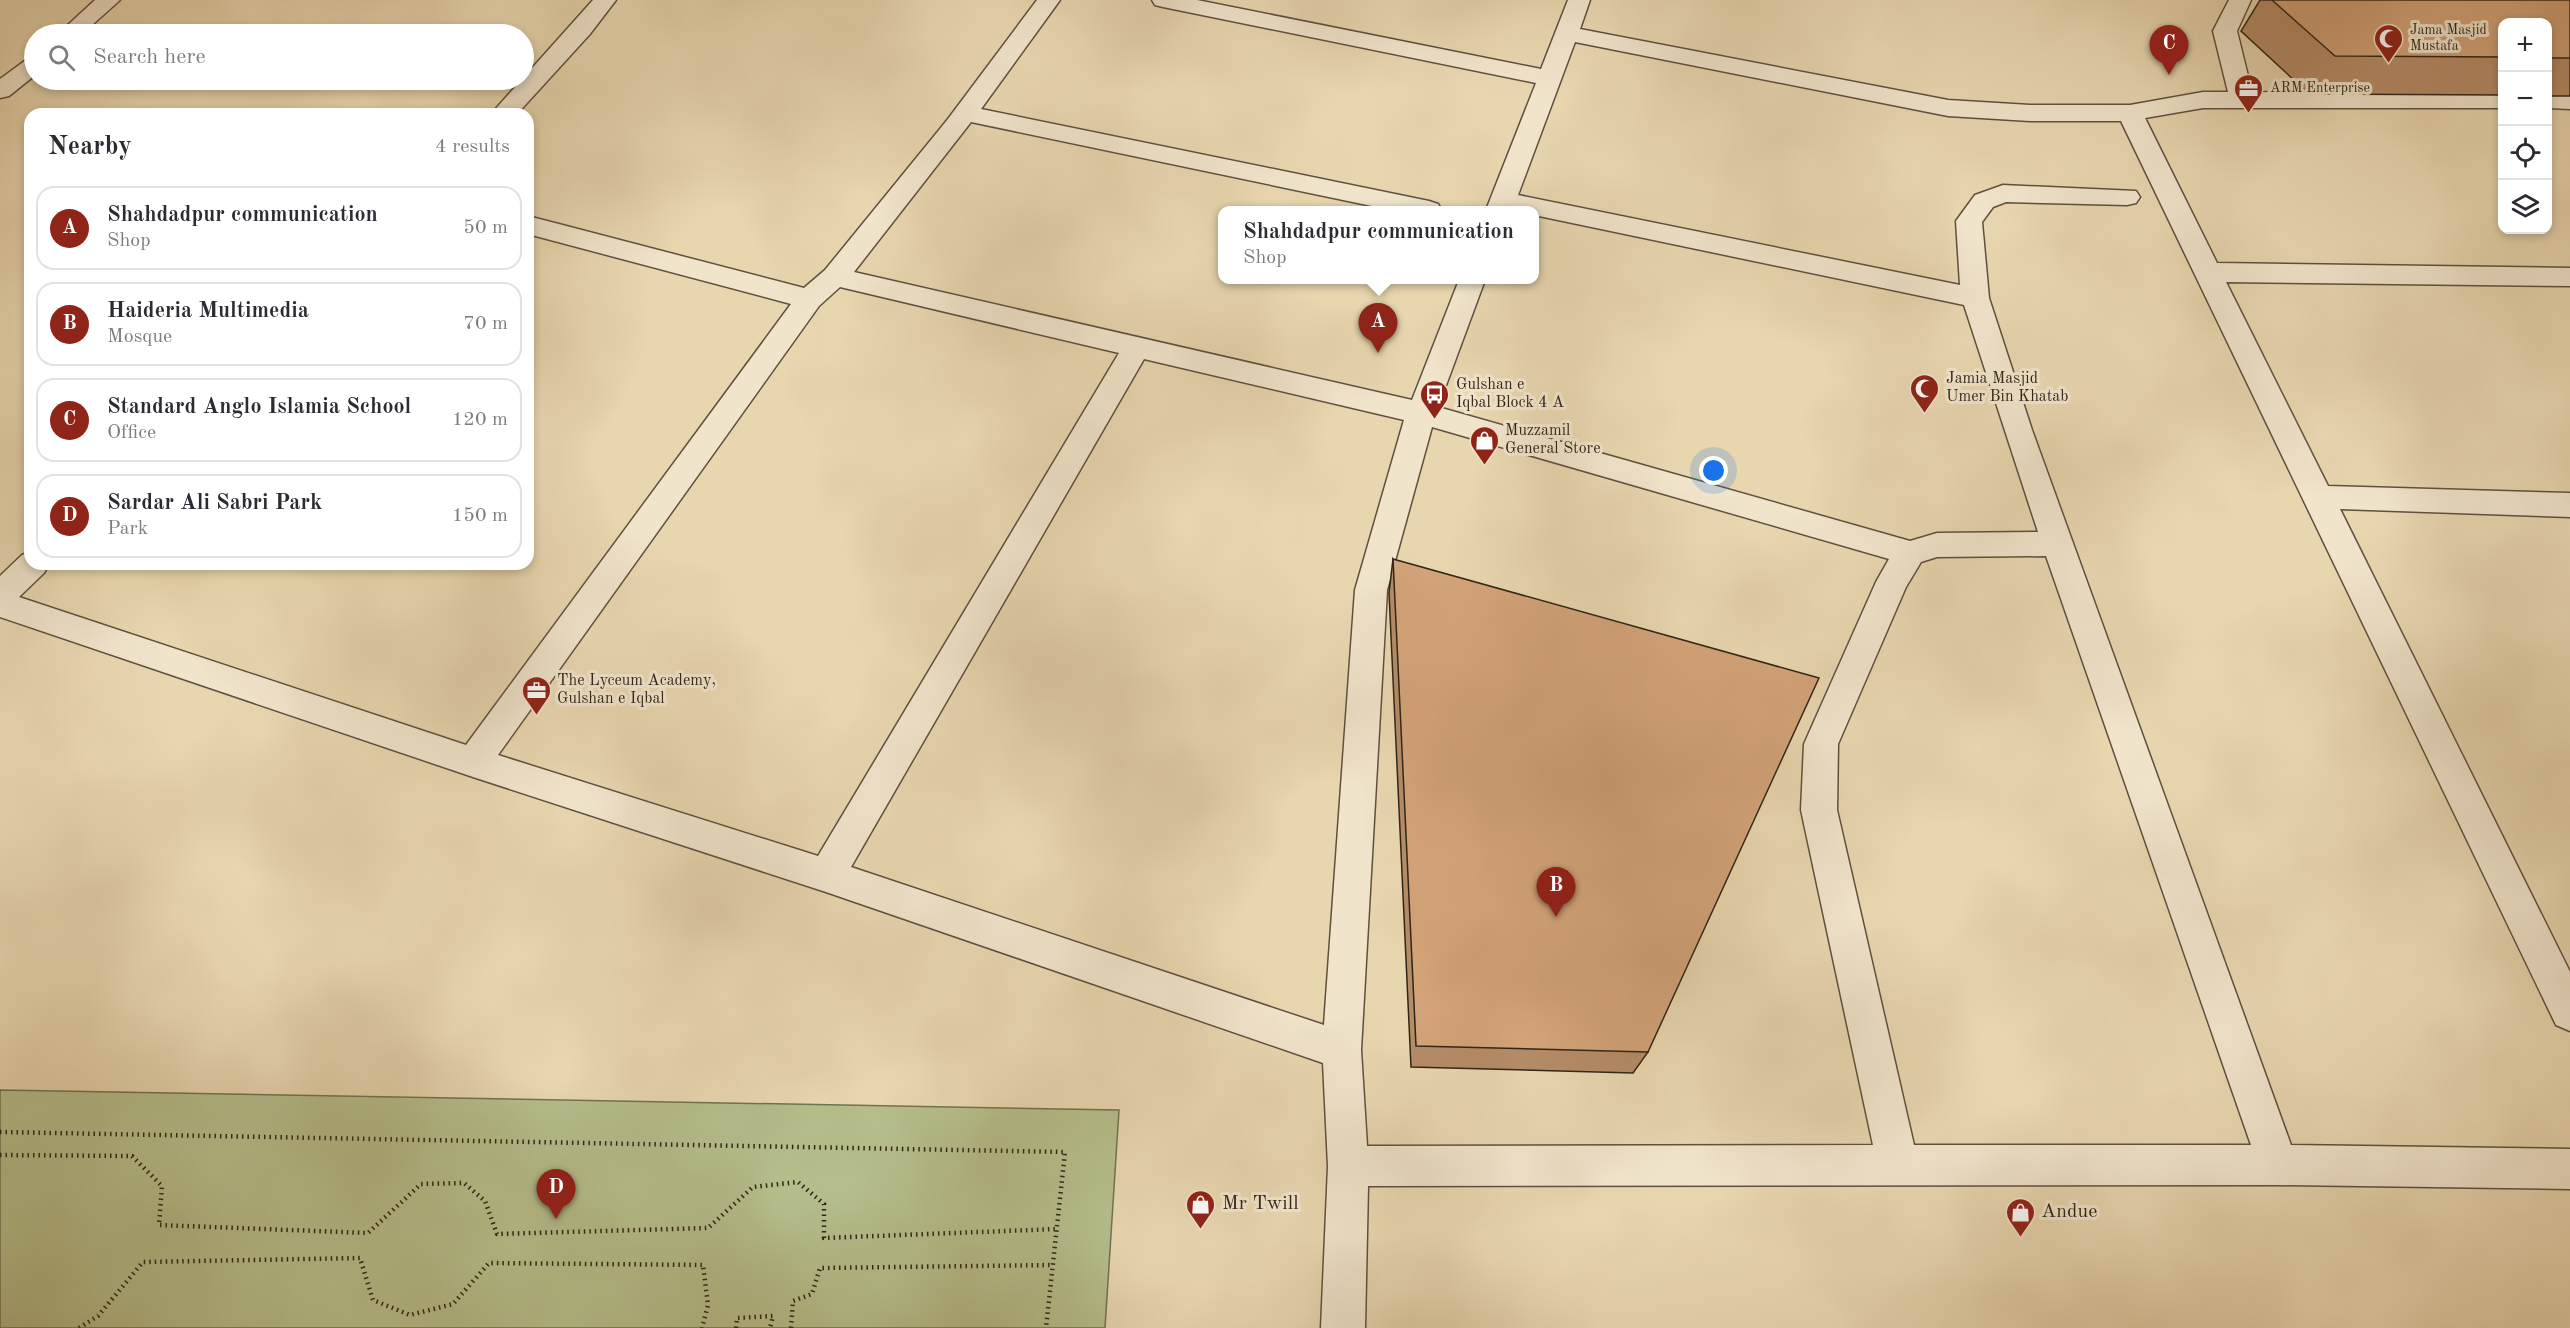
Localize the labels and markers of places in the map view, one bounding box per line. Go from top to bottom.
mosque icon: Jama Masjid Mustafa [2373,22,2405,64]
place label: Jama Masjid Mustafa [2410,23,2487,53]
pin: C [2150,26,2188,75]
office icon: ARM Enterprise [2233,72,2265,114]
place label: ARM Enterprise [2270,81,2370,95]
pin: A [1358,304,1398,353]
place label: Jamia Masjid Umer Bin Khatab [1946,371,2068,405]
mosque icon: Jamia Masjid Umer Bin Khatab [1909,372,1941,414]
place label: Gulshan e Iqbal Block 4 A [1456,377,1564,411]
bus stop icon: Gulshan e Iqbal Block 4 A [1419,378,1451,420]
place label: Muzzamil General Store [1505,423,1601,457]
shop icon: Muzzamil General Store [1468,424,1500,466]
place label: The Lyceum Academy, Gulshan e Iqbal [557,673,716,707]
office icon: The Lyceum Academy, Gulshan e Iqbal [520,674,552,716]
pin: B [1536,868,1576,917]
pin: D [536,1170,576,1219]
shop icon: Mr Twill [1185,1188,1217,1230]
place label: Mr Twill [1222,1194,1299,1214]
shop icon: Andue [2004,1196,2036,1238]
place label: Andue [2041,1202,2097,1222]

